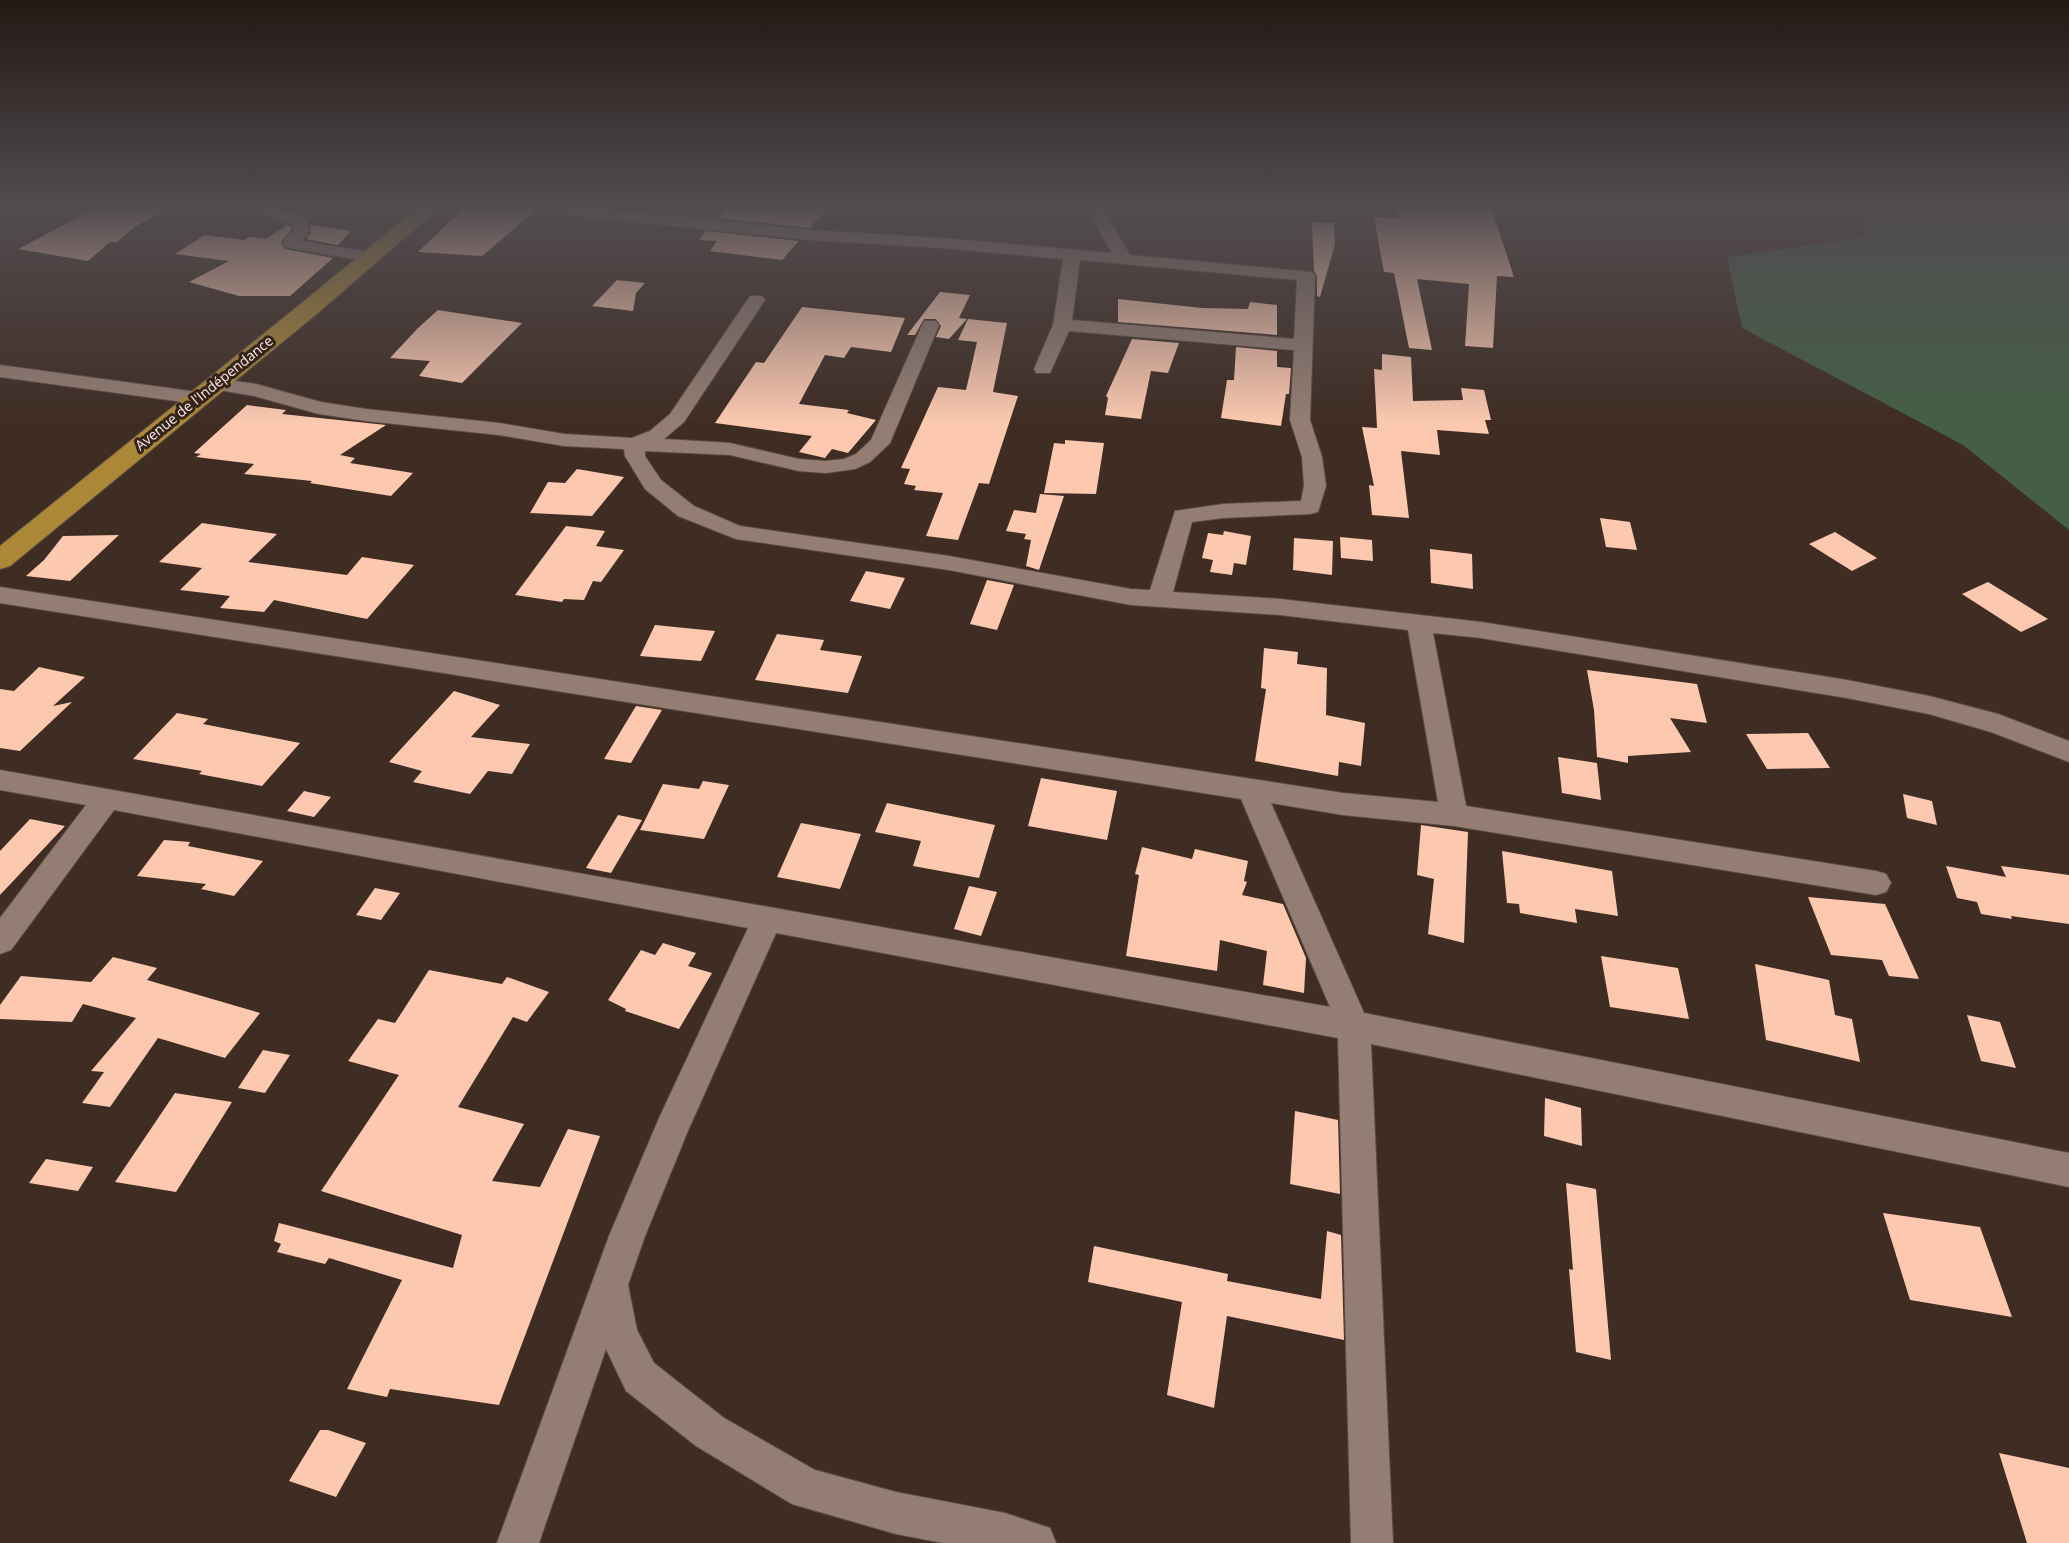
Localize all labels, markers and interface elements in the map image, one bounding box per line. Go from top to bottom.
street label: Avenue de l'Indépendance [131,331,277,454]

